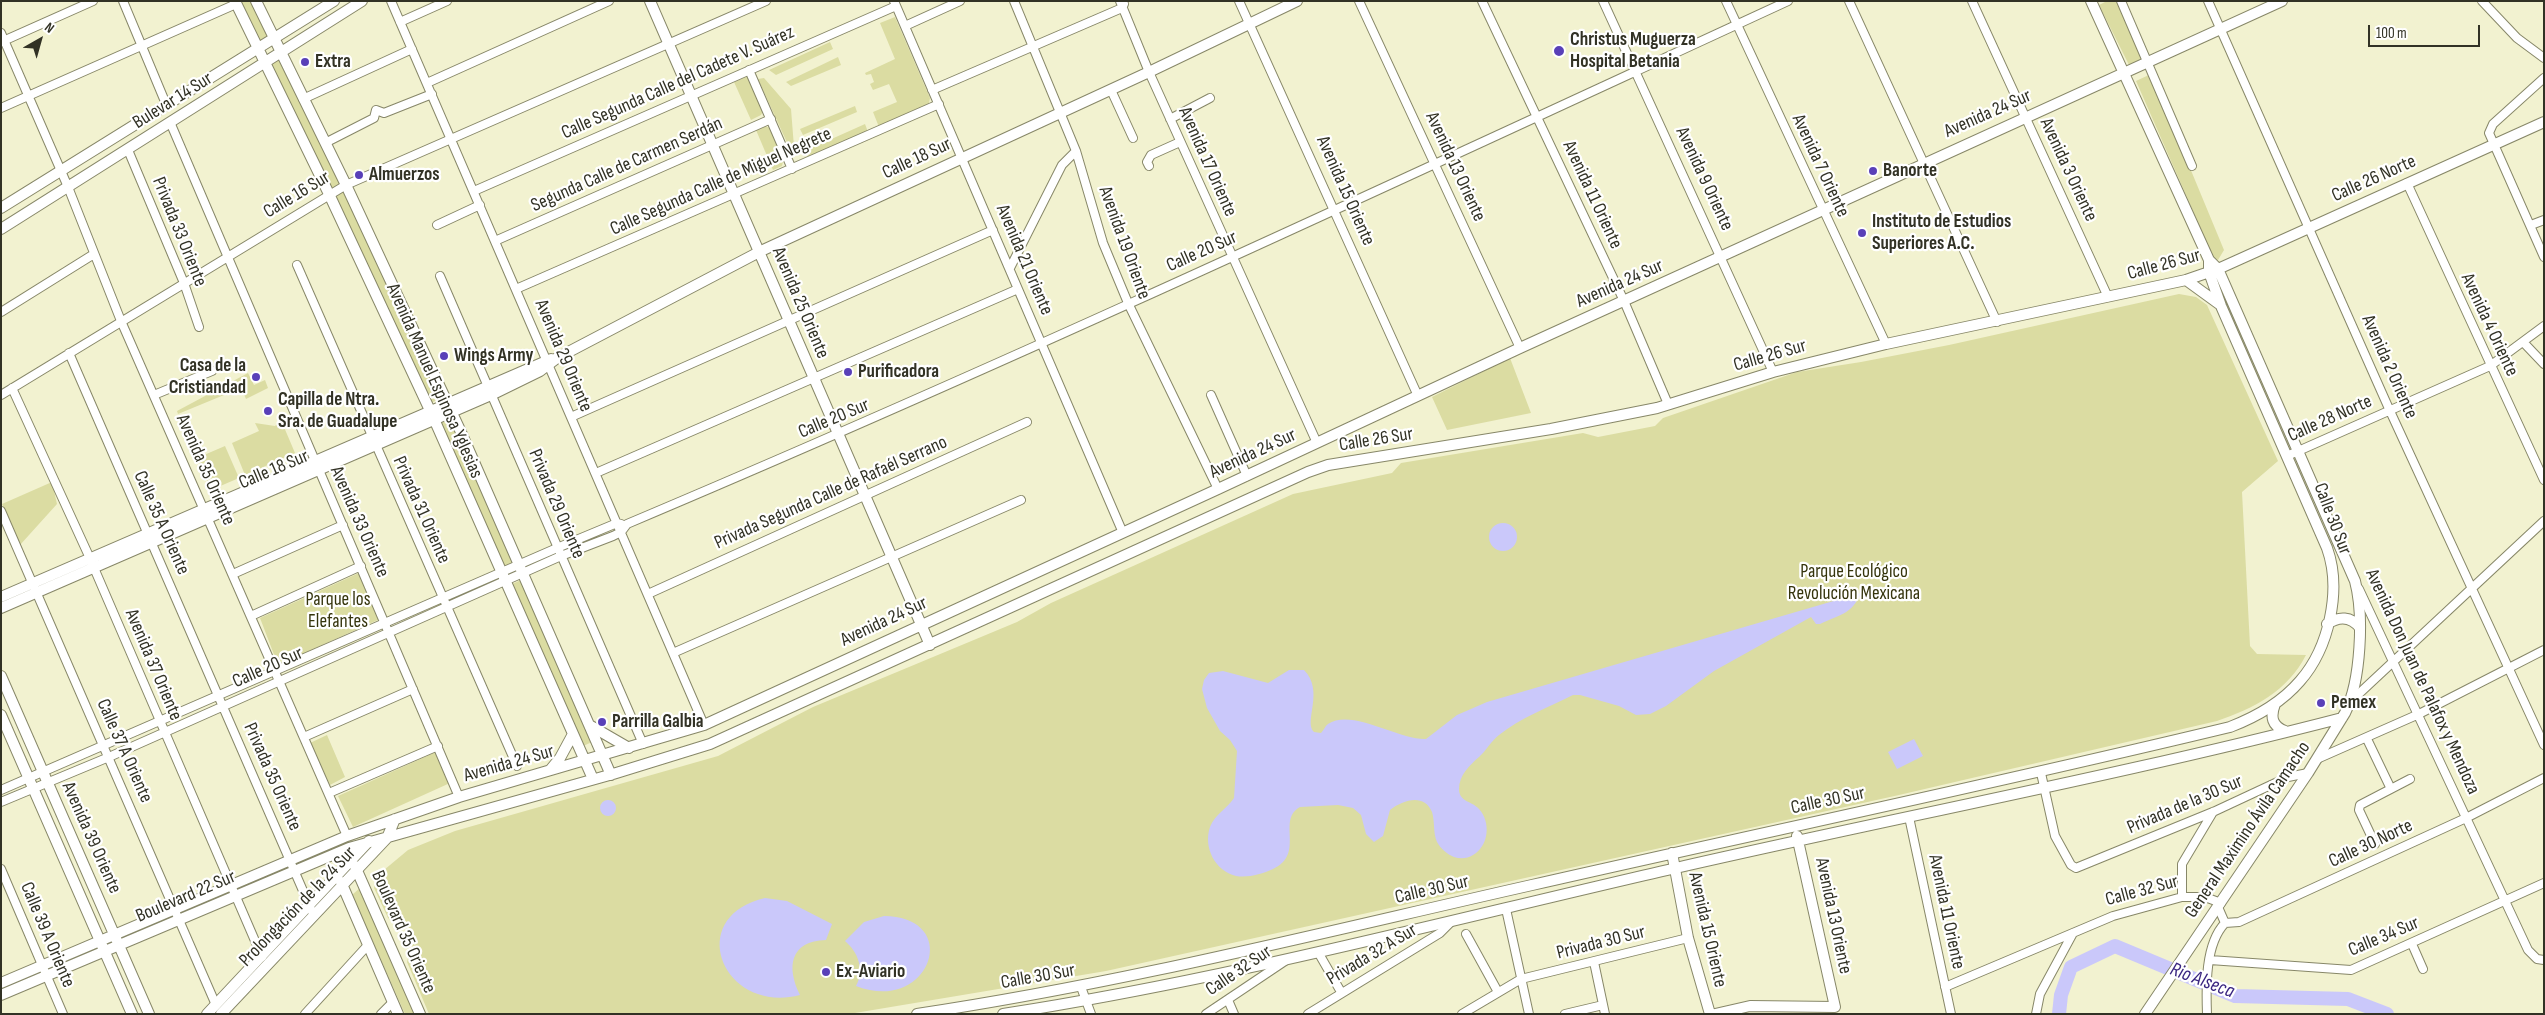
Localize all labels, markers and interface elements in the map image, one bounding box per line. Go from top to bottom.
north arrow [15,15,65,65]
scale bar [2370,15,2482,47]
text: N [41,19,58,37]
street label: Calle Segunda Calle del Cadete V. Suárez [558,21,798,145]
text: 100 m [2376,24,2407,43]
place label: Christus Muguerza Hospital Betania [1570,29,1696,73]
marker: Christus Muguerza Hospital Betania [1552,44,1566,58]
place label: Extra [315,51,351,73]
marker: Extra [299,56,311,68]
street label: Bulevar 14 Sur [129,68,217,134]
street label: Avenida 24 Sur [1941,85,2035,143]
street label: Avenida 17 Oriente [1173,104,1241,220]
street label: Avenida 13 Oriente [1420,109,1490,225]
street label: Avenida 7 Oriente [1786,111,1854,221]
street label: Segunda Calle de Carmen Serdán [528,112,726,218]
street label: Avenida 3 Oriente [2034,115,2102,225]
street label: Calle Segunda Calle de Miguel Negrete [607,123,835,241]
street label: Avenida 9 Oriente [1670,124,1738,234]
street label: Calle 18 Sur [879,133,955,185]
street label: Avenida 15 Oriente [1311,133,1379,249]
street label: Avenida 11 Oriente [1557,137,1627,253]
street label: Calle 26 Norte [2328,150,2420,208]
place label: Banorte [1883,160,1937,182]
place label: Almuerzos [369,164,440,186]
marker: Banorte [1867,165,1879,177]
street label: Calle 16 Sur [260,166,334,224]
marker: Almuerzos [353,169,365,181]
street label: Privada 33 Oriente [147,174,211,290]
street label: Avenida 19 Oriente [1093,184,1155,302]
street label: Avenida 21 Oriente [990,201,1058,319]
place label: Instituto de Estudios Superiores A.C. [1872,211,2011,255]
street label: Calle 20 Sur [1163,226,1241,278]
marker: Instituto de Estudios Superiores A.C. [1856,227,1868,239]
street label: Avenida 25 Oriente [766,244,834,362]
street label: Calle 26 Sur [2125,244,2203,286]
street label: Avenida 24 Sur [1573,255,1667,313]
street label: Avenida 4 Oriente [2455,270,2523,380]
street label: Avenida Manuel Espinosa Yglesias [381,280,487,482]
street label: Avenida 29 Oriente [529,297,597,415]
street label: Avenida 2 Oriente [2356,312,2422,422]
street label: Calle 26 Sur [1731,335,1809,377]
place label: Wings Army [454,345,533,367]
marker: Wings Army [438,350,450,362]
place label: Casa de la Cristiandad [169,355,246,399]
place label: Purificadora [858,361,939,383]
marker: Purificadora [842,366,854,378]
marker: Casa de la Cristiandad [250,371,262,383]
place label: Capilla de Ntra. Sra. de Guadalupe [278,389,397,433]
street label: Calle 28 Norte [2284,390,2376,448]
street label: Calle 20 Sur [795,394,873,444]
marker: Capilla de Ntra. Sra. de Guadalupe [262,405,274,417]
street label: Avenida 35 Oriente [170,411,240,529]
street label: Calle 26 Sur [1337,423,1415,457]
street label: Avenida 24 Sur [1206,424,1300,484]
street label: Privada Segunda Calle de Rafaél Serrano [711,431,951,555]
street label: Calle 18 Sur [236,445,312,495]
street label: Privada 29 Oriente [523,446,589,562]
street label: Privada 31 Oriente [387,453,455,567]
street label: Avenida 33 Oriente [324,463,394,581]
street label: Calle 35 A Oriente [128,468,194,578]
street label: Calle 30 Sur [2308,480,2356,558]
park label: Parque Ecológico Revolución Mexicana [1788,561,1920,605]
street label: Avenida Don Juan de Palafox y Mendoza [2360,566,2484,798]
park label: Parque los Elefantes [306,589,370,633]
street label: Avenida 24 Sur [837,592,931,652]
street label: Avenida 37 Oriente [119,606,187,724]
street label: Calle 20 Sur [229,642,307,694]
place label: Pemex [2331,692,2376,714]
street label: Calle 37 A Oriente [91,696,157,806]
marker: Pemex [2315,697,2327,709]
place label: Parrilla Galbia [612,711,704,733]
marker: Parrilla Galbia [596,716,608,728]
street label: Privada 35 Oriente [238,719,306,835]
street label: General Maximino Ávila Camacho [2180,737,2316,923]
street label: Avenida 24 Sur [461,740,557,788]
street label: Privada de la 30 Sur [2124,770,2246,840]
street label: Avenida 39 Oriente [56,779,126,897]
street label: Calle 30 Sur [1789,782,1867,820]
street label: Calle 30 Norte [2325,815,2417,873]
street label: Prolongación de la 24 Sur [235,842,361,972]
street label: Avenida 11 Oriente [1923,853,1969,971]
street label: Avenida 13 Oriente [1810,856,1856,976]
street label: Boulevard 22 Sur [133,866,239,928]
street label: Boulevard 35 Oriente [366,867,440,997]
street label: Calle 30 Sur [1393,870,1471,910]
street label: Avenida 15 Oriente [1683,870,1731,990]
street label: Calle 32 Sur [2103,870,2181,912]
street label: Calle 39 A Oriente [15,879,79,991]
street label: Calle 34 Sur [2345,912,2423,962]
street label: Privada 32 A Sur [1323,919,1421,991]
street label: Privada 30 Sur [1554,921,1648,965]
street label: Calle 32 Sur [1202,941,1276,1001]
water label: Rio Alseca [2166,958,2238,1004]
street label: Calle 30 Sur [999,959,1077,995]
place label: Ex-Aviario [836,961,905,983]
marker: Ex-Aviario [820,966,832,978]

